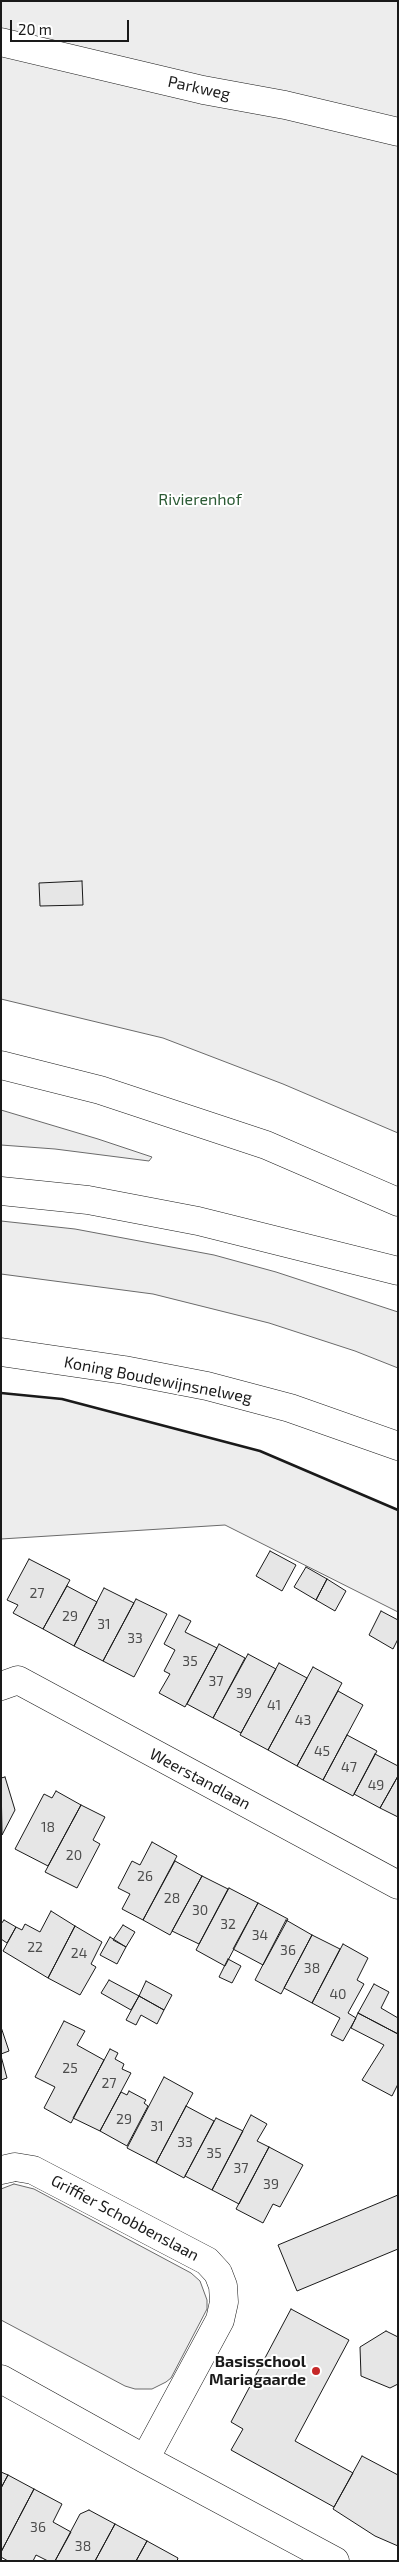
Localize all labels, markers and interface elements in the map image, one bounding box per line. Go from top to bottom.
scale bar [12,10,131,42]
text: 20 m [18,20,52,38]
street label: Parkweg [166,72,232,104]
park label: Rivierenhof [158,490,242,510]
street label: Koning Boudewijnsnelweg [62,1352,254,1408]
house number: 27 [29,1585,45,1601]
house number: 29 [62,1608,78,1624]
house number: 31 [97,1616,111,1632]
house number: 33 [127,1630,143,1646]
house number: 35 [182,1653,198,1669]
house number: 37 [209,1673,223,1689]
house number: 39 [236,1685,252,1701]
house number: 41 [267,1697,281,1713]
house number: 43 [295,1712,311,1728]
house number: 45 [314,1743,330,1759]
street label: Weerstandlaan [146,1744,254,1814]
house number: 47 [341,1759,357,1775]
house number: 49 [368,1777,384,1793]
house number: 18 [41,1819,55,1835]
house number: 20 [66,1847,82,1863]
house number: 26 [137,1868,153,1884]
house number: 28 [164,1890,180,1906]
house number: 30 [192,1902,208,1918]
house number: 32 [220,1916,236,1932]
house number: 34 [252,1927,268,1943]
house number: 22 [27,1939,43,1955]
house number: 36 [280,1942,296,1958]
house number: 24 [71,1945,87,1961]
house number: 38 [304,1960,320,1976]
house number: 40 [329,1986,347,2002]
house number: 25 [62,2060,78,2076]
house number: 27 [101,2075,117,2091]
house number: 29 [116,2111,132,2127]
house number: 31 [150,2118,164,2134]
house number: 33 [177,2134,193,2150]
house number: 35 [206,2145,222,2161]
house number: 37 [234,2160,248,2176]
street label: Griffier Schobbenslaan [48,2171,202,2265]
house number: 39 [263,2176,279,2192]
place label: Basisschool Mariagaarde [209,2352,306,2390]
marker: Basisschool Mariagaarde [310,2365,322,2377]
house number: 36 [30,2519,46,2535]
house number: 38 [75,2538,91,2554]

